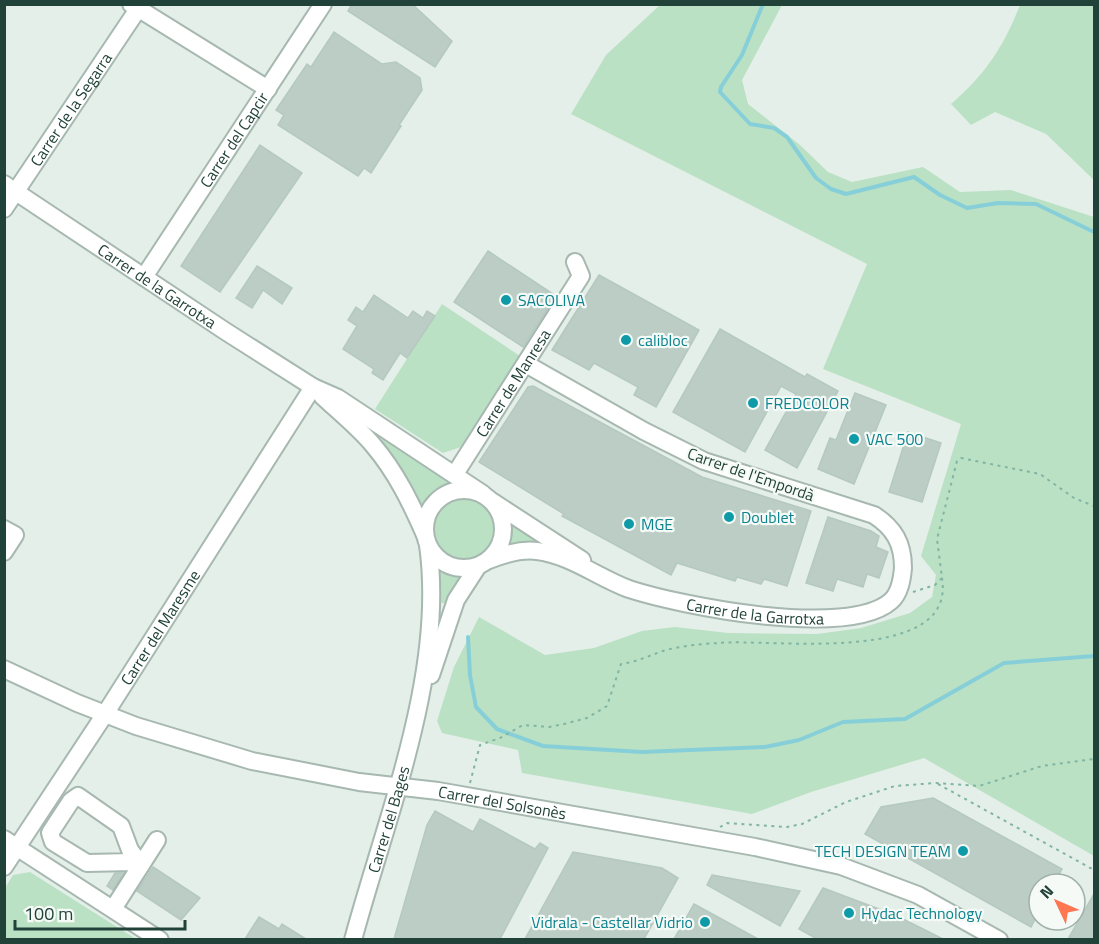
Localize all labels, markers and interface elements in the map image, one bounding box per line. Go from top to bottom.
street label: Carrer de la Segarra [24,48,118,171]
street label: Carrer del Capcir [194,87,274,192]
street label: Carrer de la Garrotxa [93,238,221,334]
place label: SACOLIVA [518,288,585,312]
marker: SACOLIVA [499,293,513,307]
street label: Carrer de Manresa [470,324,556,442]
place label: calibloc [638,328,688,352]
marker: calibloc [619,333,633,347]
place label: FREDCOLOR [765,391,849,415]
marker: FREDCOLOR [746,396,760,410]
place label: VAC 500 [866,427,923,451]
marker: VAC 500 [847,432,861,446]
street label: Carrer de l'Empordà [684,441,818,507]
place label: Doublet [741,505,794,529]
marker: Doublet [722,510,736,524]
place label: MGE [641,512,673,536]
marker: MGE [622,517,636,531]
street label: Carrer del Maresme [114,565,206,690]
street label: Carrer de la Garrotxa [684,592,824,631]
street label: Carrer del Bages [361,763,416,876]
street label: Carrer del Solsonès [437,779,568,825]
place label: TECH DESIGN TEAM [815,839,951,863]
marker: TECH DESIGN TEAM [956,844,970,858]
north arrow [1027,872,1087,932]
text: N [1034,879,1059,904]
scale bar [15,893,184,931]
text: 100 m [24,900,73,927]
place label: Hydac Technology [861,901,982,925]
marker: Hydac Technology [842,906,856,920]
place label: Vidrala - Castellar Vidrio [531,910,693,934]
marker: Vidrala - Castellar Vidrio [698,915,712,929]

